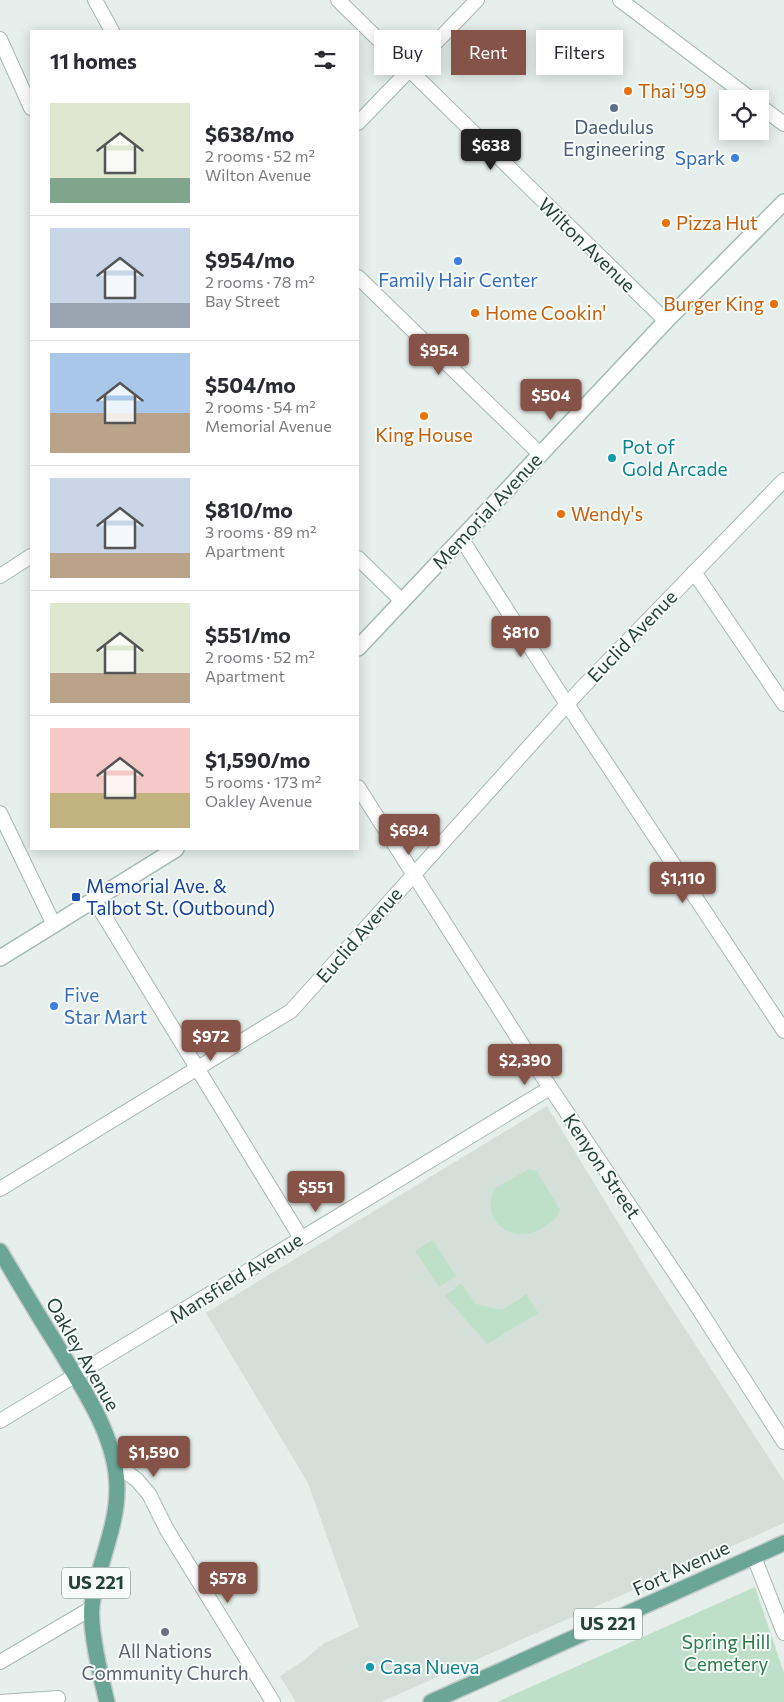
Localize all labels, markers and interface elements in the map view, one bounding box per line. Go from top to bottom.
chip: Buy [374,30,441,75]
chip: Rent [451,30,526,75]
chip: Filters [536,30,623,75]
icon: filters [311,46,339,74]
text: 11 homes [50,48,137,73]
place label: Thai '99 [638,79,706,102]
marker: Thai '99 [622,85,634,97]
map controls [719,90,769,140]
button: locate [719,90,769,140]
marker: Daedulus Engineering [608,102,620,114]
place label: Daedulus Engineering [563,115,665,160]
text: $638/mo [205,121,294,146]
icon: home [90,123,150,183]
pin: $638 [461,128,521,171]
text: $638 [472,135,510,154]
text: 2 rooms · 52 m² [205,146,315,165]
place label: Spark [675,146,725,169]
marker: Spark [729,152,741,164]
text: Wilton Avenue [205,165,311,184]
street label: Wilton Avenue [534,193,641,297]
place label: Pizza Hut [676,211,758,234]
marker: Pizza Hut [660,217,672,229]
text: $954/mo [205,247,295,272]
icon: home [90,248,150,308]
marker: Family Hair Center [452,255,464,267]
place label: Family Hair Center [378,268,538,291]
text: 2 rooms · 78 m² [205,272,315,291]
text: Bay Street [205,291,280,310]
place label: Burger King [663,292,764,315]
marker: Burger King [768,298,780,310]
place label: Home Cookin' [485,301,606,324]
marker: Home Cookin' [469,307,481,319]
pin: $954 [409,334,469,376]
text: $954 [420,340,458,359]
text: $504/mo [205,372,296,397]
icon: home [90,373,150,433]
pin: $504 [521,378,581,421]
text: $504 [532,385,570,404]
text: 2 rooms · 54 m² [205,397,316,416]
marker: King House [418,410,430,422]
text: Memorial Avenue [205,416,332,435]
place label: King House [375,423,473,446]
place label: Pot of Gold Arcade [622,435,727,480]
street label: Memorial Avenue [427,448,546,573]
marker: Pot of Gold Arcade [606,452,618,464]
text: $810/mo [205,497,293,522]
icon: home [90,498,150,558]
place label: Wendy's [571,502,643,525]
marker: Wendy's [555,508,567,520]
text: 3 rooms · 89 m² [205,522,316,541]
text: Apartment [205,541,285,560]
street label: Euclid Avenue [582,585,681,686]
pin: $810 [491,616,551,658]
text: $551/mo [205,622,291,647]
text: $810 [503,622,539,641]
icon: home [90,623,150,683]
text: 2 rooms · 52 m² [205,647,315,666]
text: Apartment [205,666,285,685]
text: $1,590/mo [205,747,310,772]
icon: home [90,748,150,808]
text: 5 rooms · 173 m² [205,772,322,791]
text: Oakley Avenue [205,791,312,810]
pin: $694 [379,814,439,856]
text: $694 [390,820,428,839]
pin: $1,110 [642,862,724,904]
text: $1,110 [661,868,705,887]
place label: Memorial Ave. & Talbot St. (Outbound) [86,874,275,919]
street label: Euclid Avenue [311,882,406,987]
marker: Memorial Ave. & Talbot St. (Outbound) [70,891,82,903]
place label: Five Star Mart [64,983,147,1028]
marker: Five Star Mart [48,1000,60,1012]
pin: $972 [181,1020,241,1062]
text: $972 [193,1026,229,1045]
pin: $2,390 [484,1044,566,1086]
text: $2,390 [499,1050,551,1069]
street label: Kenyon Street [559,1109,646,1223]
pin: $551 [286,1170,346,1213]
text: $551 [298,1177,334,1196]
street label: Mansfield Avenue [165,1227,307,1328]
street label: Oakley Avenue [42,1293,125,1415]
pin: $1,590 [113,1436,195,1478]
text: $1,590 [129,1442,179,1461]
street label: Fort Avenue [629,1535,733,1600]
pin: $578 [198,1562,258,1604]
road number: US 221 [62,1568,130,1599]
text: $578 [209,1568,247,1587]
road number: US 221 [574,1608,642,1640]
marker: All Nations Community Church [159,1626,171,1638]
park label: Spring Hill Cemetery [682,1630,770,1675]
place label: All Nations Community Church [81,1639,249,1684]
place label: Casa Nueva [380,1655,479,1678]
marker: Casa Nueva [364,1661,376,1673]

